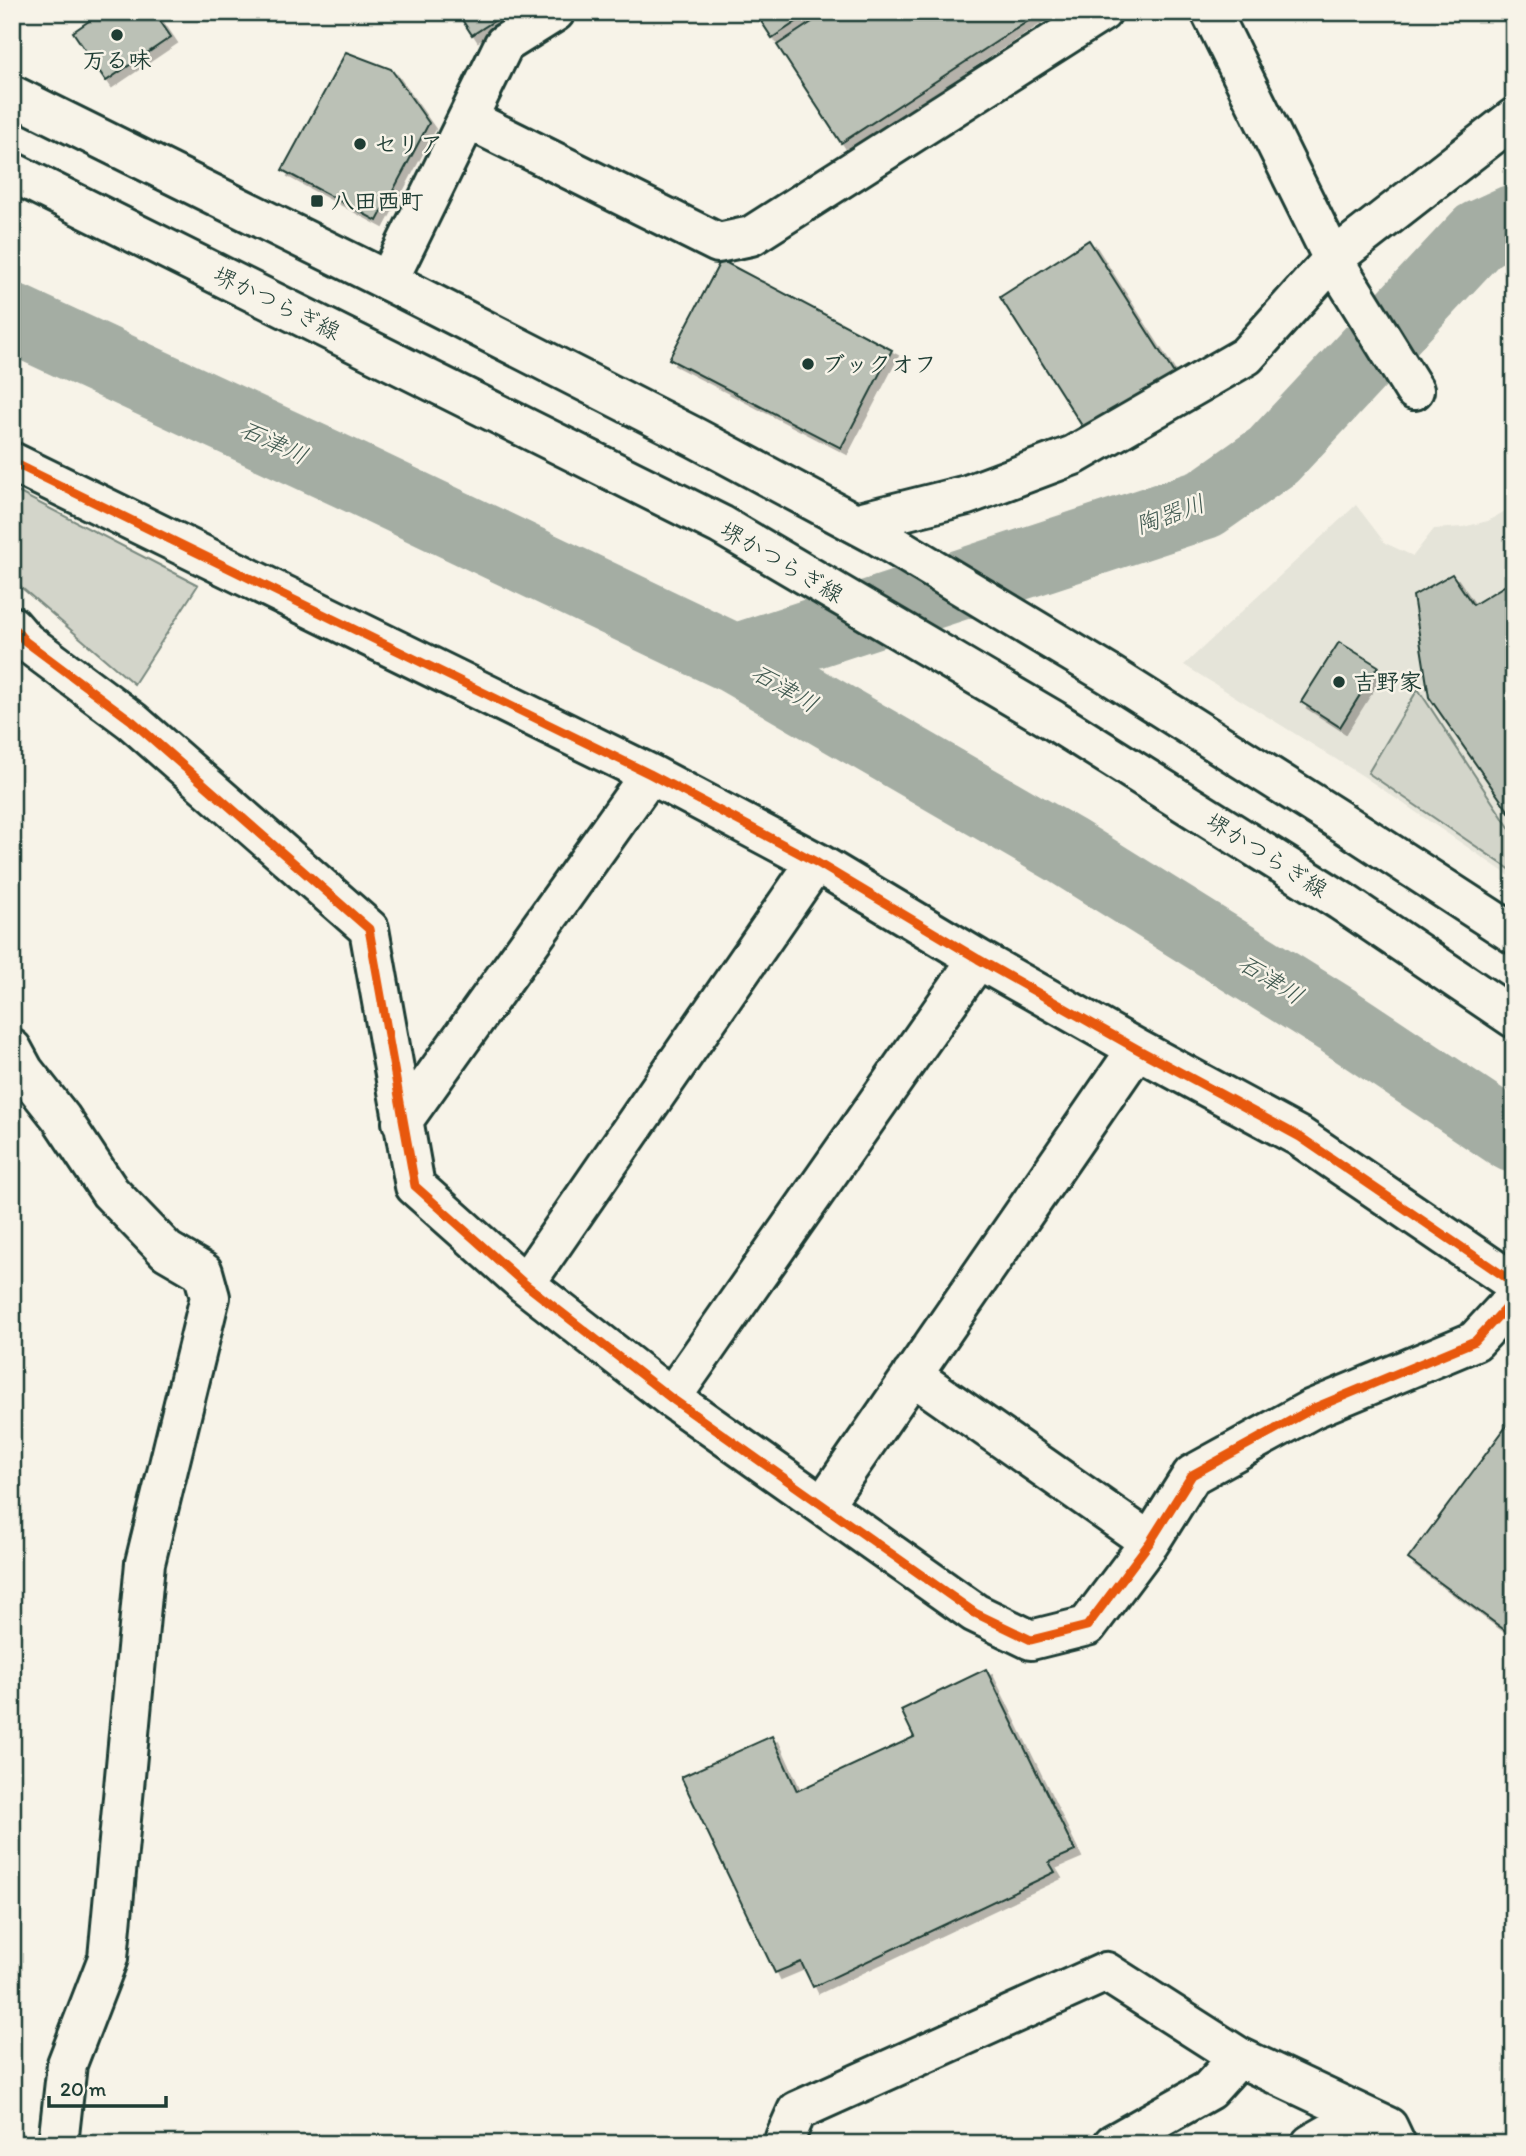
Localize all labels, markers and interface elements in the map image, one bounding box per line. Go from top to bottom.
marker: 万る味 [109,27,125,43]
place label: 万る味 [83,46,152,74]
place label: セリア [374,130,443,158]
marker: セリア [352,136,368,152]
place label: 八田西町 [331,187,423,215]
marker: 八田西町 [309,193,325,209]
street label: 堺かつらぎ線 [209,260,345,346]
place label: ブックオフ [822,350,937,378]
marker: ブックオフ [800,356,816,372]
water label: 石津川 [235,414,313,470]
water label: 陶器川 [1131,488,1209,540]
street label: 堺かつらぎ線 [715,515,849,609]
water label: 石津川 [747,657,823,719]
place label: 吉野家 [1353,668,1422,696]
marker: 吉野家 [1331,674,1347,690]
street label: 堺かつらぎ線 [1201,807,1333,903]
water label: 石津川 [1233,948,1309,1010]
scale bar [49,2065,166,2109]
text: 20 m [60,2076,107,2101]

